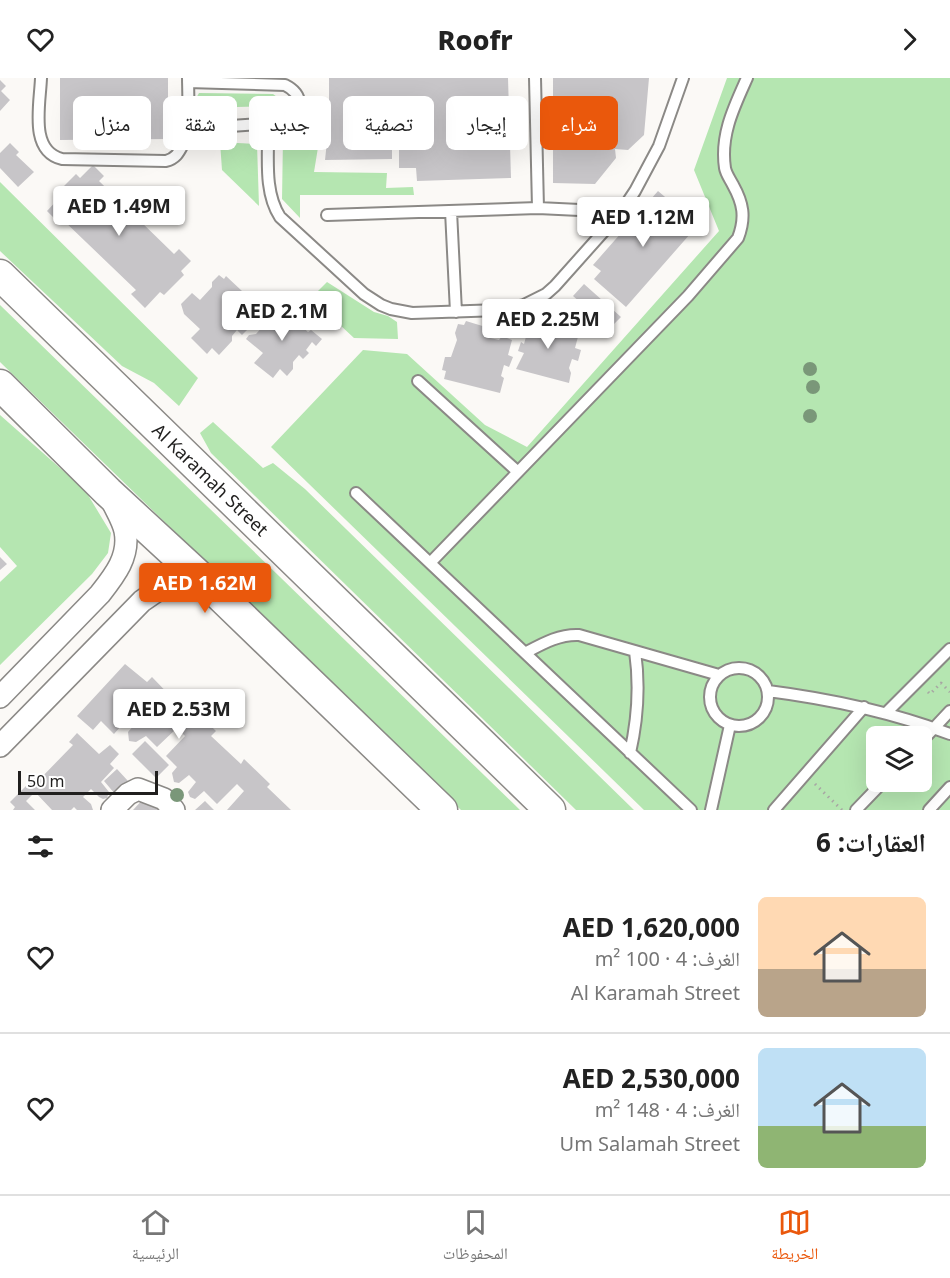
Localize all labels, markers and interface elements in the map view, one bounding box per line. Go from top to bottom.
text: Roofr [437,21,513,58]
icon: heart [24,23,57,56]
icon: forward [893,23,926,56]
chip: منزل [73,96,151,150]
chip: شقة [163,96,237,150]
chip: جديد [249,96,331,150]
chip: تصفية [343,96,434,150]
chip: إيجار [446,96,528,150]
chip: شراء [540,96,618,150]
pin: AED 1.49M [50,186,188,237]
text: AED 1.49M [67,192,171,219]
pin: AED 1.12M [574,197,712,248]
text: AED 1.12M [591,203,695,230]
pin: AED 2.1M [220,291,344,342]
text: AED 2.1M [236,297,328,324]
pin: AED 2.25M [479,299,617,350]
text: AED 2.25M [496,305,600,332]
street label: Al Karamah Street [148,418,274,541]
pin: AED 1.62M [136,563,274,614]
text: AED 1.62M [153,569,257,596]
pin: AED 2.53M [110,689,248,740]
text: AED 2.53M [127,695,231,722]
map controls [866,726,932,792]
button: layers [866,726,932,792]
scale bar [18,768,158,796]
text: 50 m [27,770,64,792]
text: العقارات: 6 [816,824,926,860]
icon: filters [24,830,57,863]
text: AED 1,620,000 [563,909,740,945]
icon: home [806,921,878,993]
icon: heart [24,941,57,974]
text: الغرف: 4 · 100 m² [595,945,740,972]
text: Al Karamah Street [571,979,740,1006]
text: AED 2,530,000 [563,1060,740,1096]
icon: home [806,1072,878,1144]
icon: heart [24,1092,57,1125]
text: الغرف: 4 · 148 m² [595,1096,740,1123]
text: Um Salamah Street [560,1130,740,1157]
tab: الرئيسية [132,1206,179,1269]
tab: المحفوظات [443,1206,508,1269]
tab: الخريطة [771,1206,818,1269]

